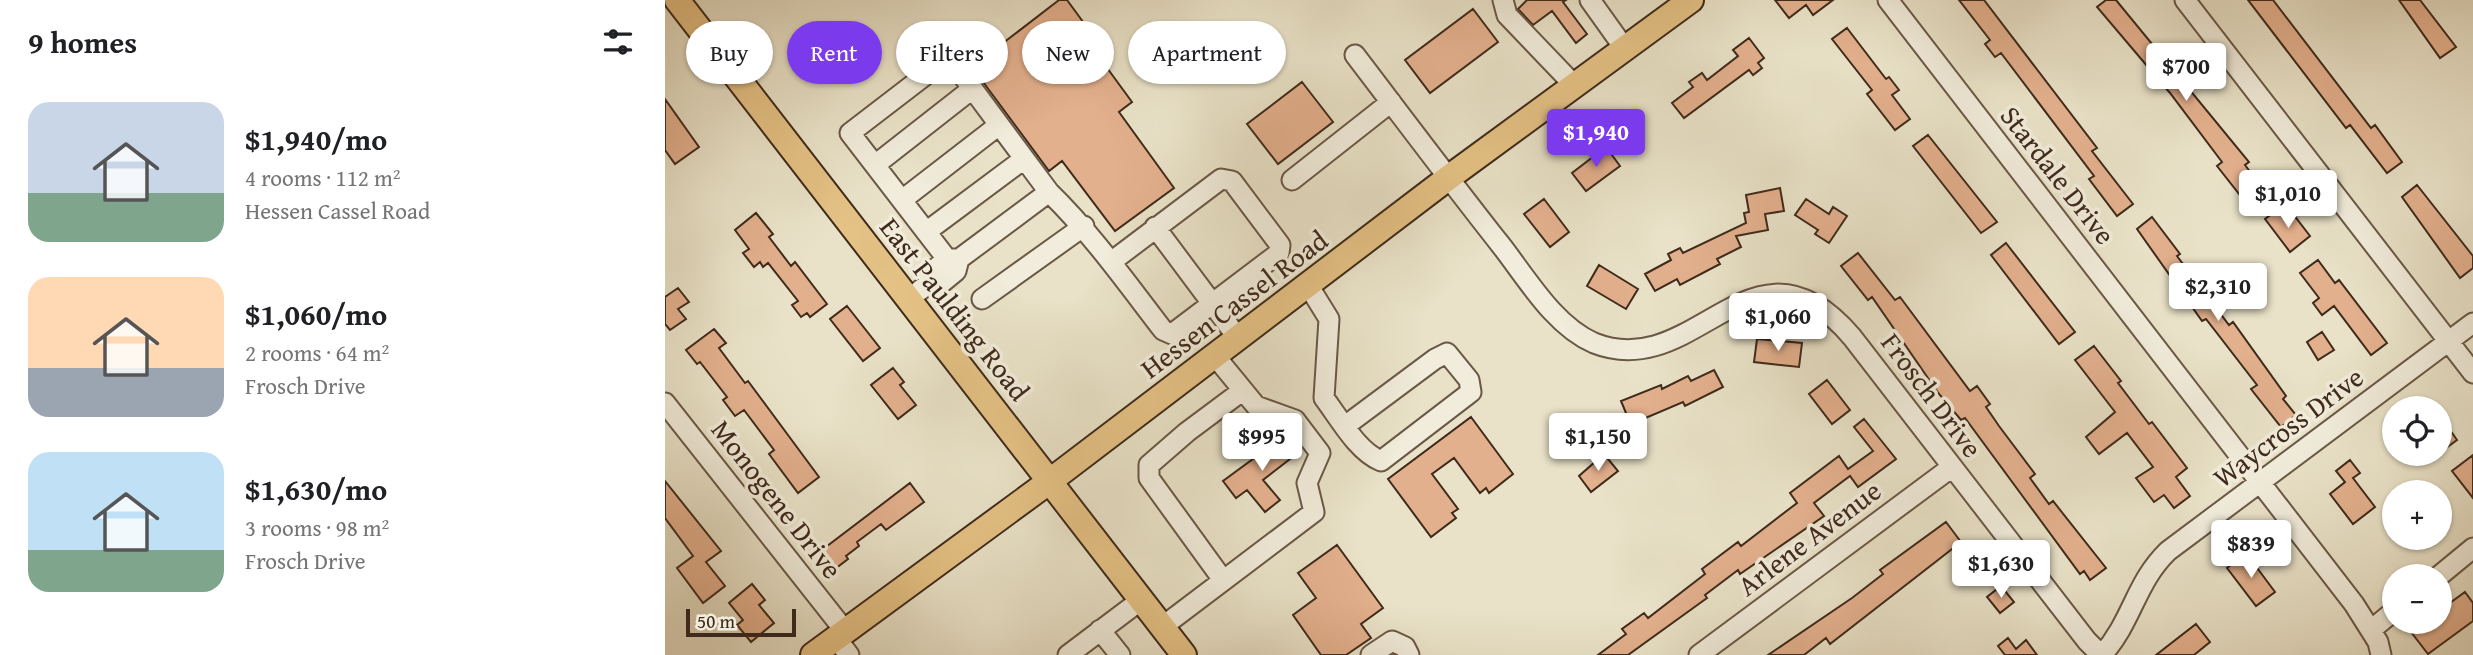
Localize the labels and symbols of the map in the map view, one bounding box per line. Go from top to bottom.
pin: $700 [2145,43,2227,103]
street label: Stardale Drive [1991,97,2126,253]
pin: $1,940 [1539,110,1653,169]
pin: $1,010 [2231,170,2345,230]
street label: East Paulding Road [871,208,1040,409]
street label: Hessen Cassel Road [1131,219,1336,388]
pin: $2,310 [2161,264,2275,323]
pin: $1,060 [1721,294,1835,353]
street label: Frosch Drive [1872,324,1993,466]
street label: Waycross Drive [2204,356,2371,497]
street label: Monogene Drive [702,410,853,587]
pin: $995 [1221,414,1303,473]
pin: $1,150 [1541,414,1655,473]
street label: Arlene Avenue [1728,470,1889,605]
pin: $839 [2210,520,2292,580]
pin: $1,630 [1944,540,2058,600]
scale bar [686,606,796,638]

